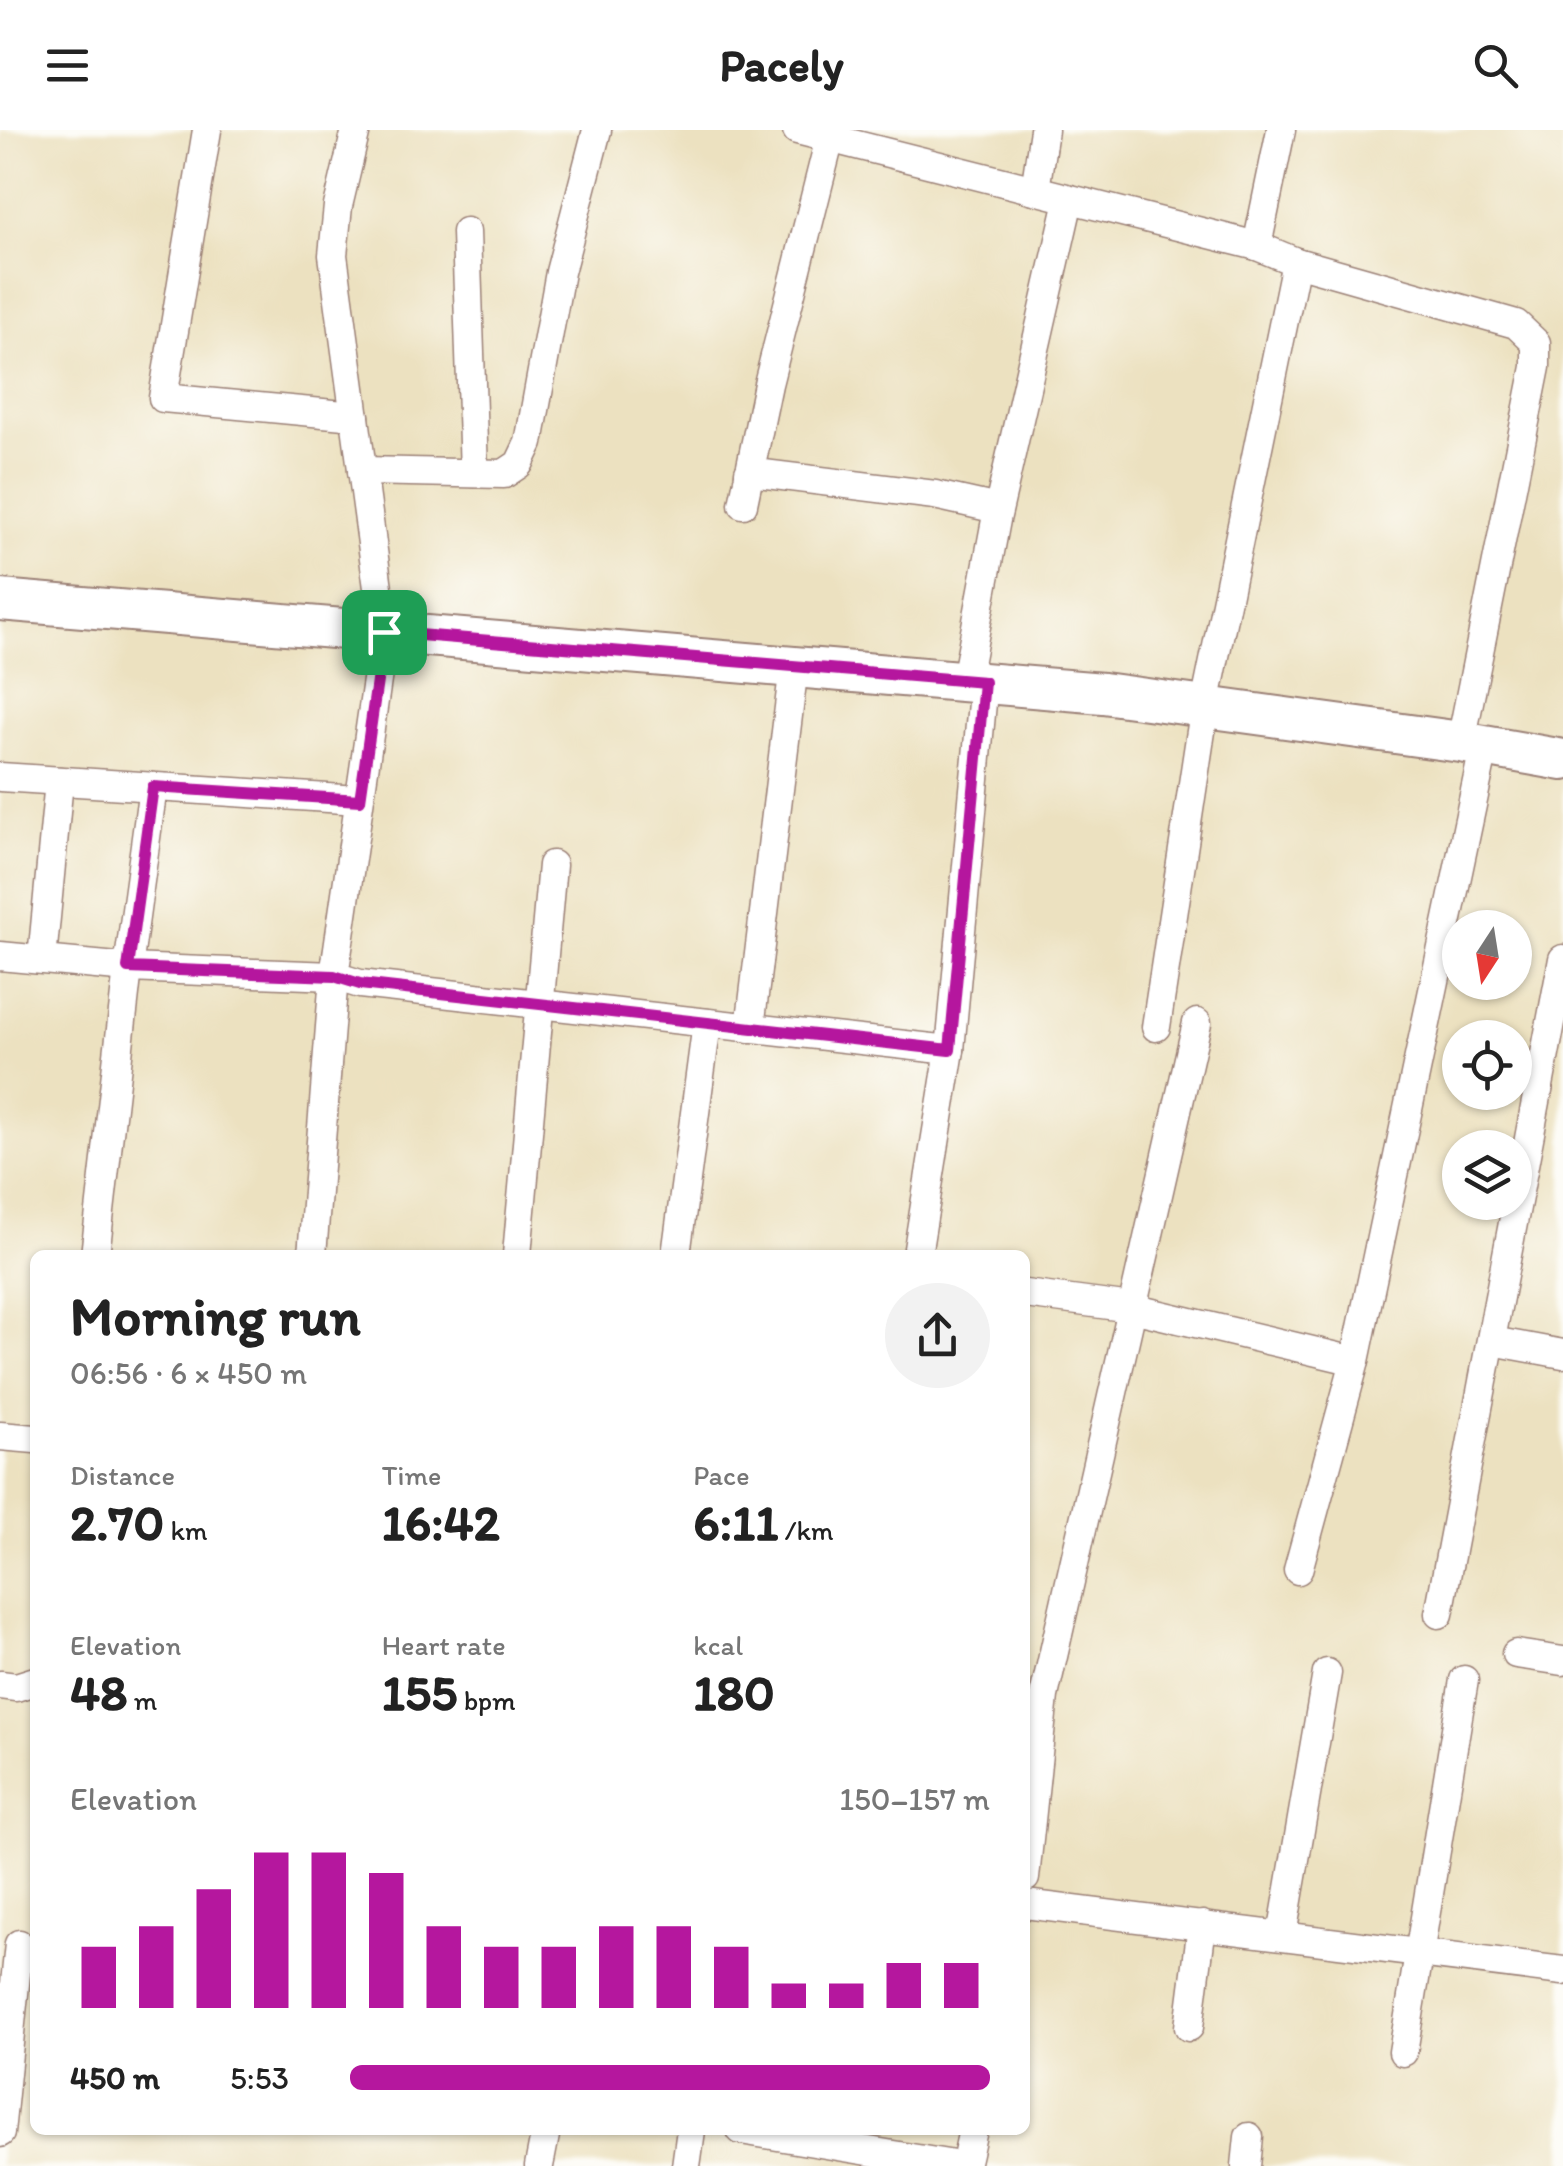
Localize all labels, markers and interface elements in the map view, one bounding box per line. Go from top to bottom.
icon: menu [40,38,95,93]
text: Pacely [719,38,844,92]
icon: search [1468,38,1523,93]
pin [342,590,427,675]
icon: arrive [357,605,412,660]
north arrow [1442,910,1532,1000]
map controls [1442,910,1532,1220]
button: locate [1442,1020,1532,1110]
button: layers [1442,1130,1532,1220]
text: Morning run [70,1283,361,1349]
button: share [885,1283,990,1388]
text: 06:56 · 6 × 450 m [70,1354,307,1392]
text: Distance [70,1458,175,1492]
text: Time [382,1458,441,1492]
text: Pace [693,1458,749,1492]
text: 2.70 [70,1492,164,1553]
text: 16:42 [382,1492,500,1553]
text: 6:11 [693,1492,778,1553]
text: km [164,1513,208,1547]
text: /km [778,1513,834,1547]
text: Elevation [70,1628,181,1662]
text: Heart rate [382,1628,506,1662]
text: kcal [693,1628,743,1662]
text: 48 [70,1662,127,1723]
text: 155 [382,1662,457,1723]
text: 180 [693,1662,775,1723]
text: m [127,1683,157,1717]
text: bpm [457,1683,516,1717]
text: Elevation [70,1780,197,1818]
text: 150–157 m [839,1780,990,1818]
text: 450 m [70,2059,160,2097]
text: 5:53 [230,2059,289,2097]

